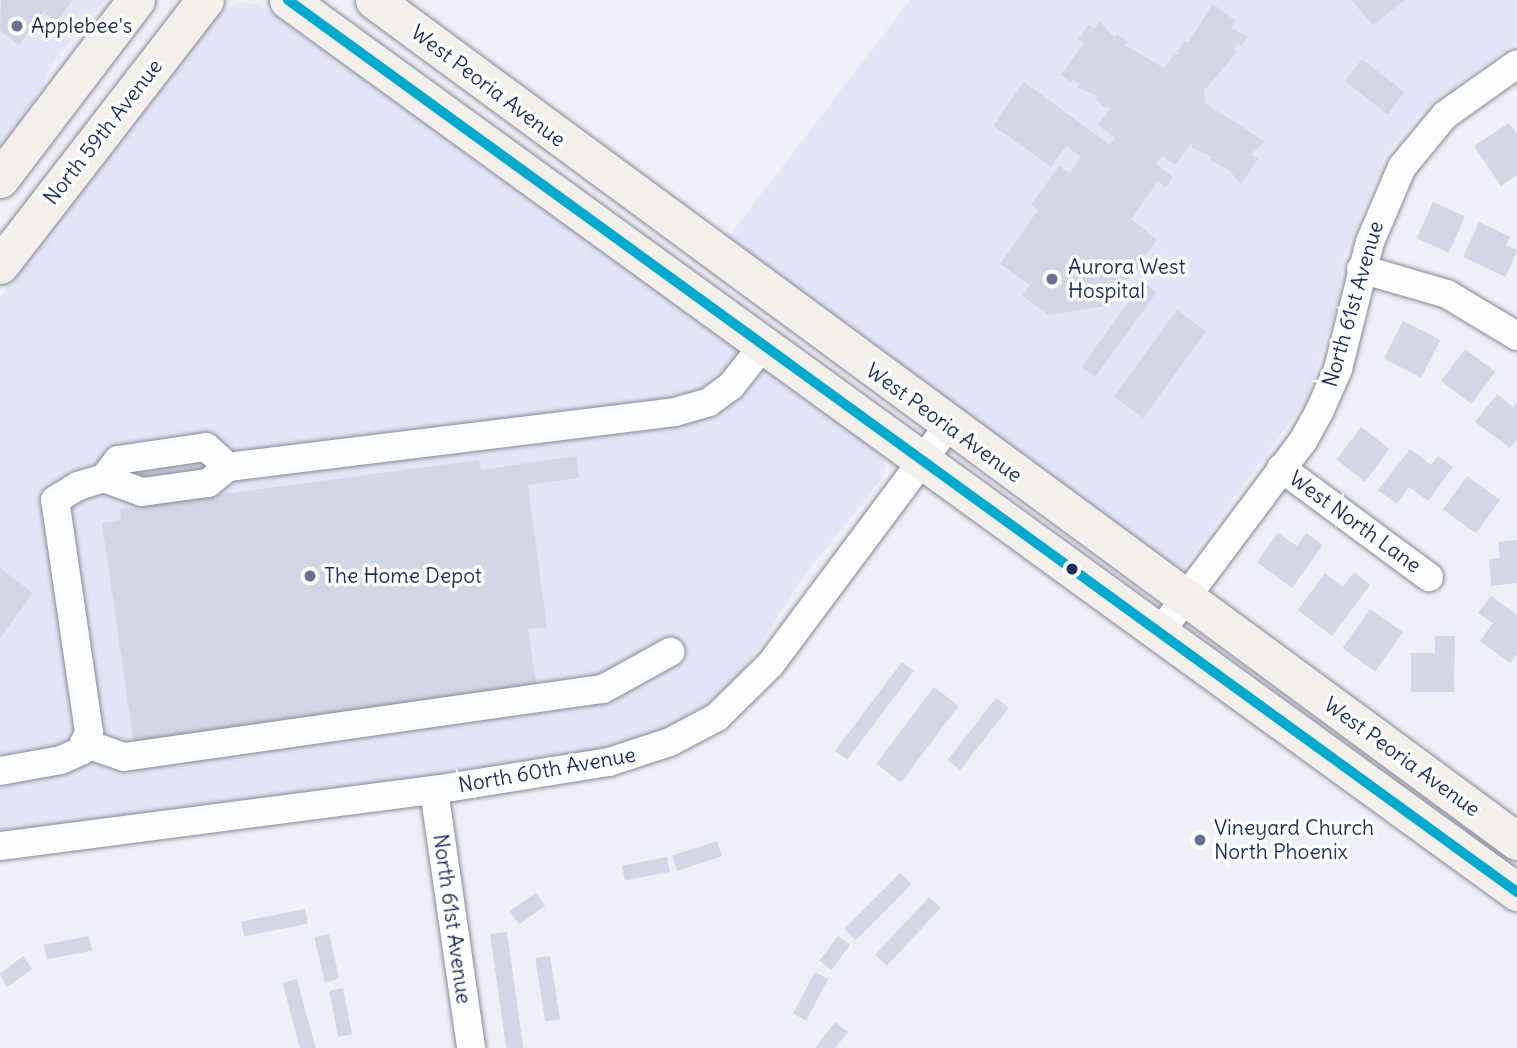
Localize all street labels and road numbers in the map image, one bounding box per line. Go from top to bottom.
street label: West Peoria Avenue [406,20,570,152]
street label: North 59th Avenue [38,54,168,210]
street label: North 61st Avenue [1317,218,1389,390]
street label: West Peoria Avenue [861,358,1027,488]
street label: West North Lane [1284,466,1426,578]
street label: West Peoria Avenue [1319,692,1485,822]
street label: North 60th Avenue [456,742,638,798]
street label: North 61st Avenue [428,832,476,1006]

